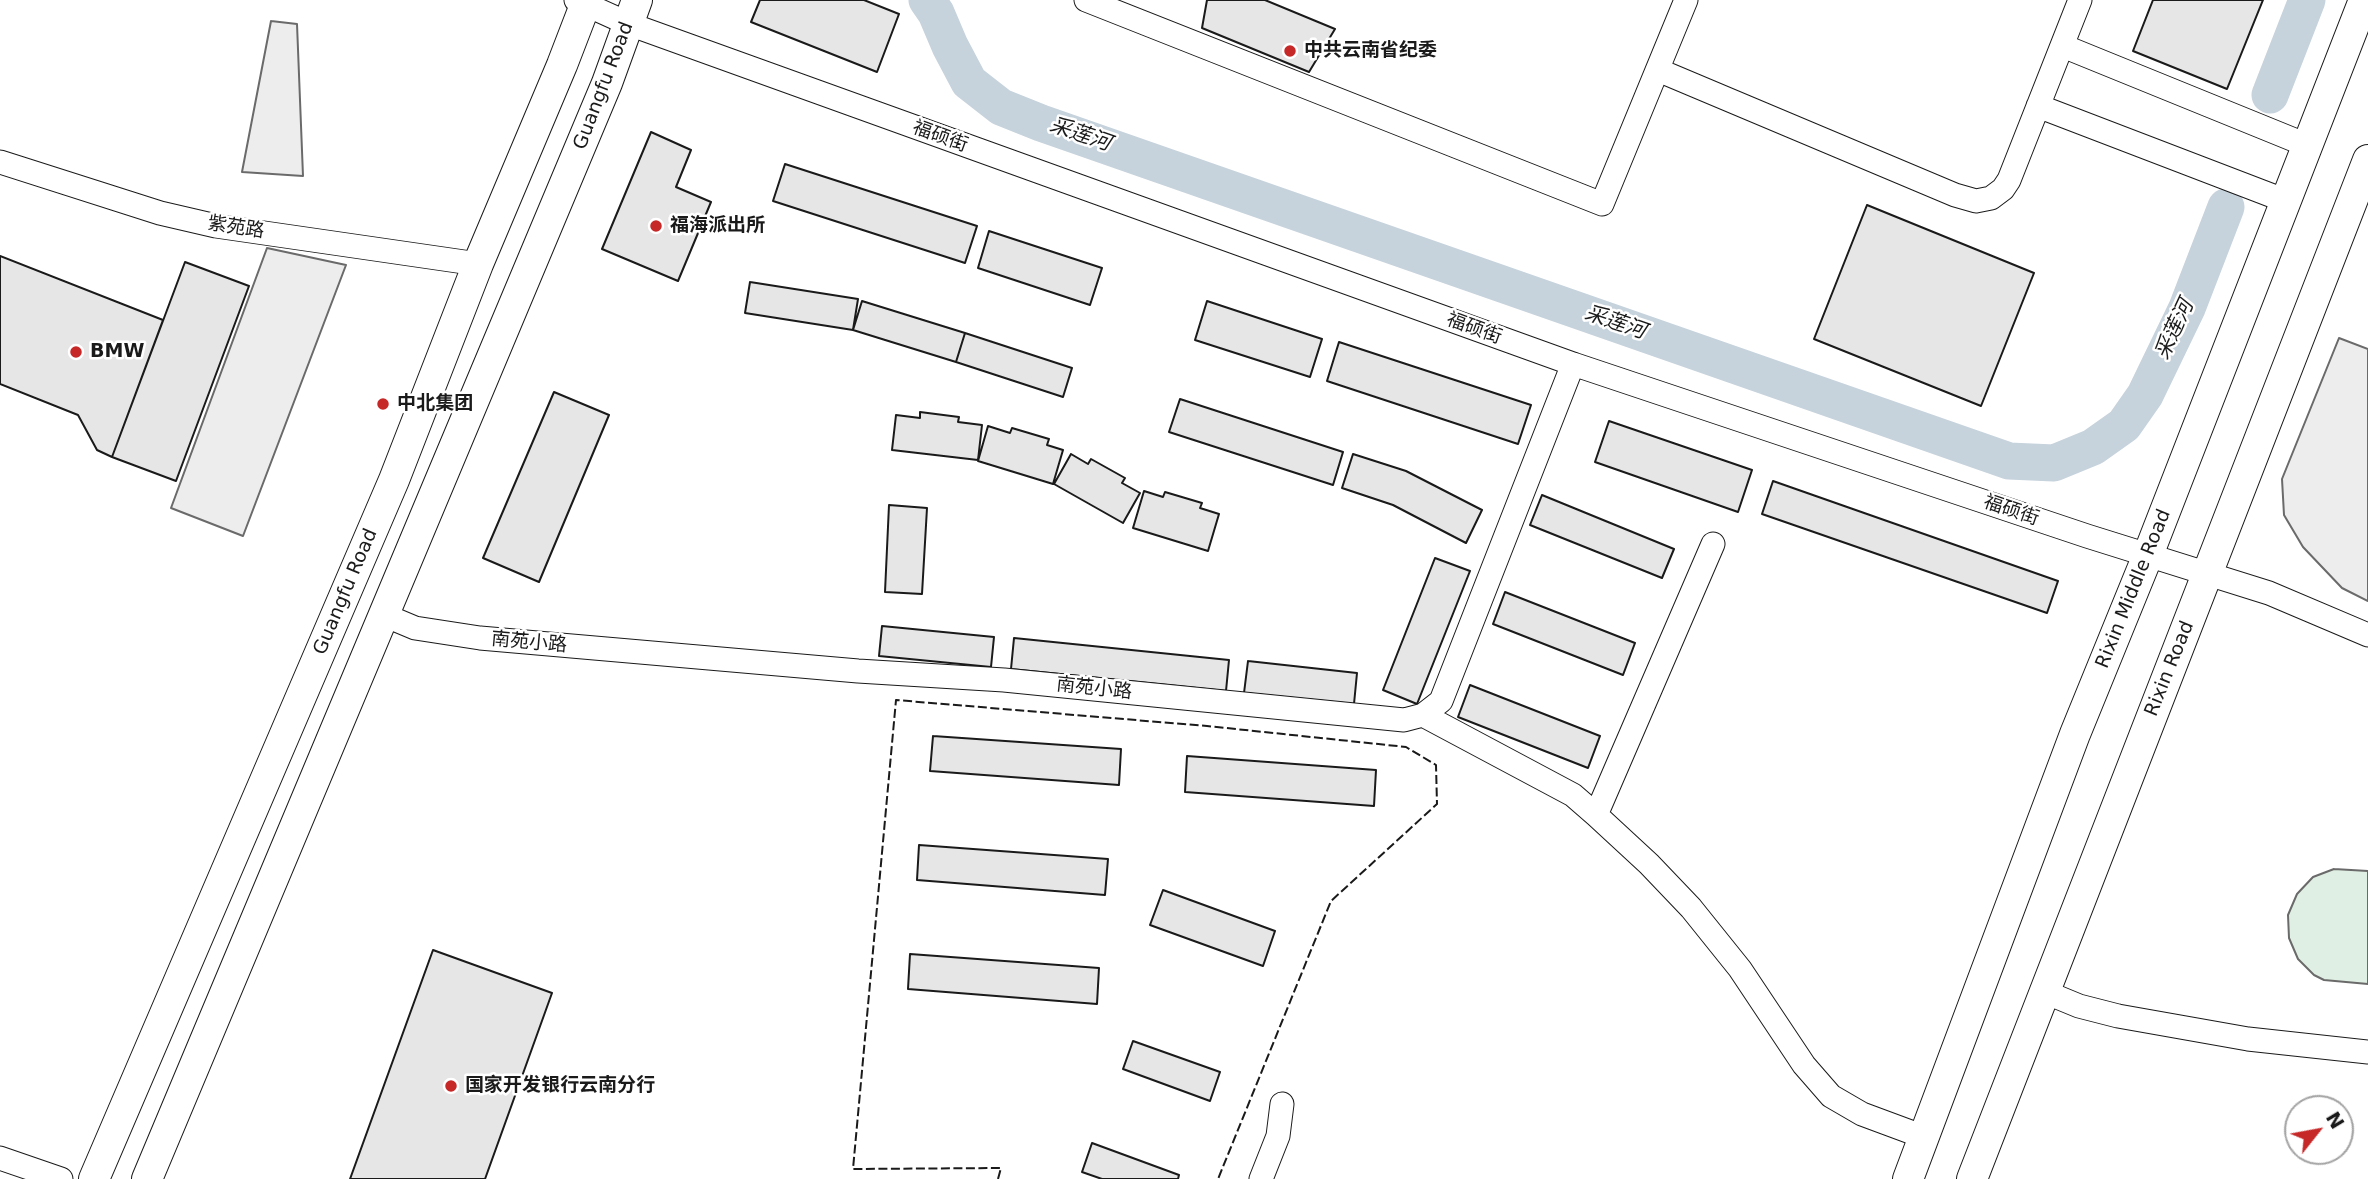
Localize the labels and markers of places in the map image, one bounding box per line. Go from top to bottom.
place label: 中共云南省纪委 [1304,40,1437,62]
marker: 中共云南省纪委 [1282,43,1298,59]
place label: 福海派出所 [670,215,765,237]
marker: 福海派出所 [648,218,664,234]
place label: BMW [90,341,144,363]
marker: BMW [68,344,84,360]
place label: 中北集团 [397,393,473,415]
marker: 中北集团 [375,396,391,412]
place label: 国家开发银行云南分行 [465,1075,655,1097]
marker: 国家开发银行云南分行 [443,1078,459,1094]

